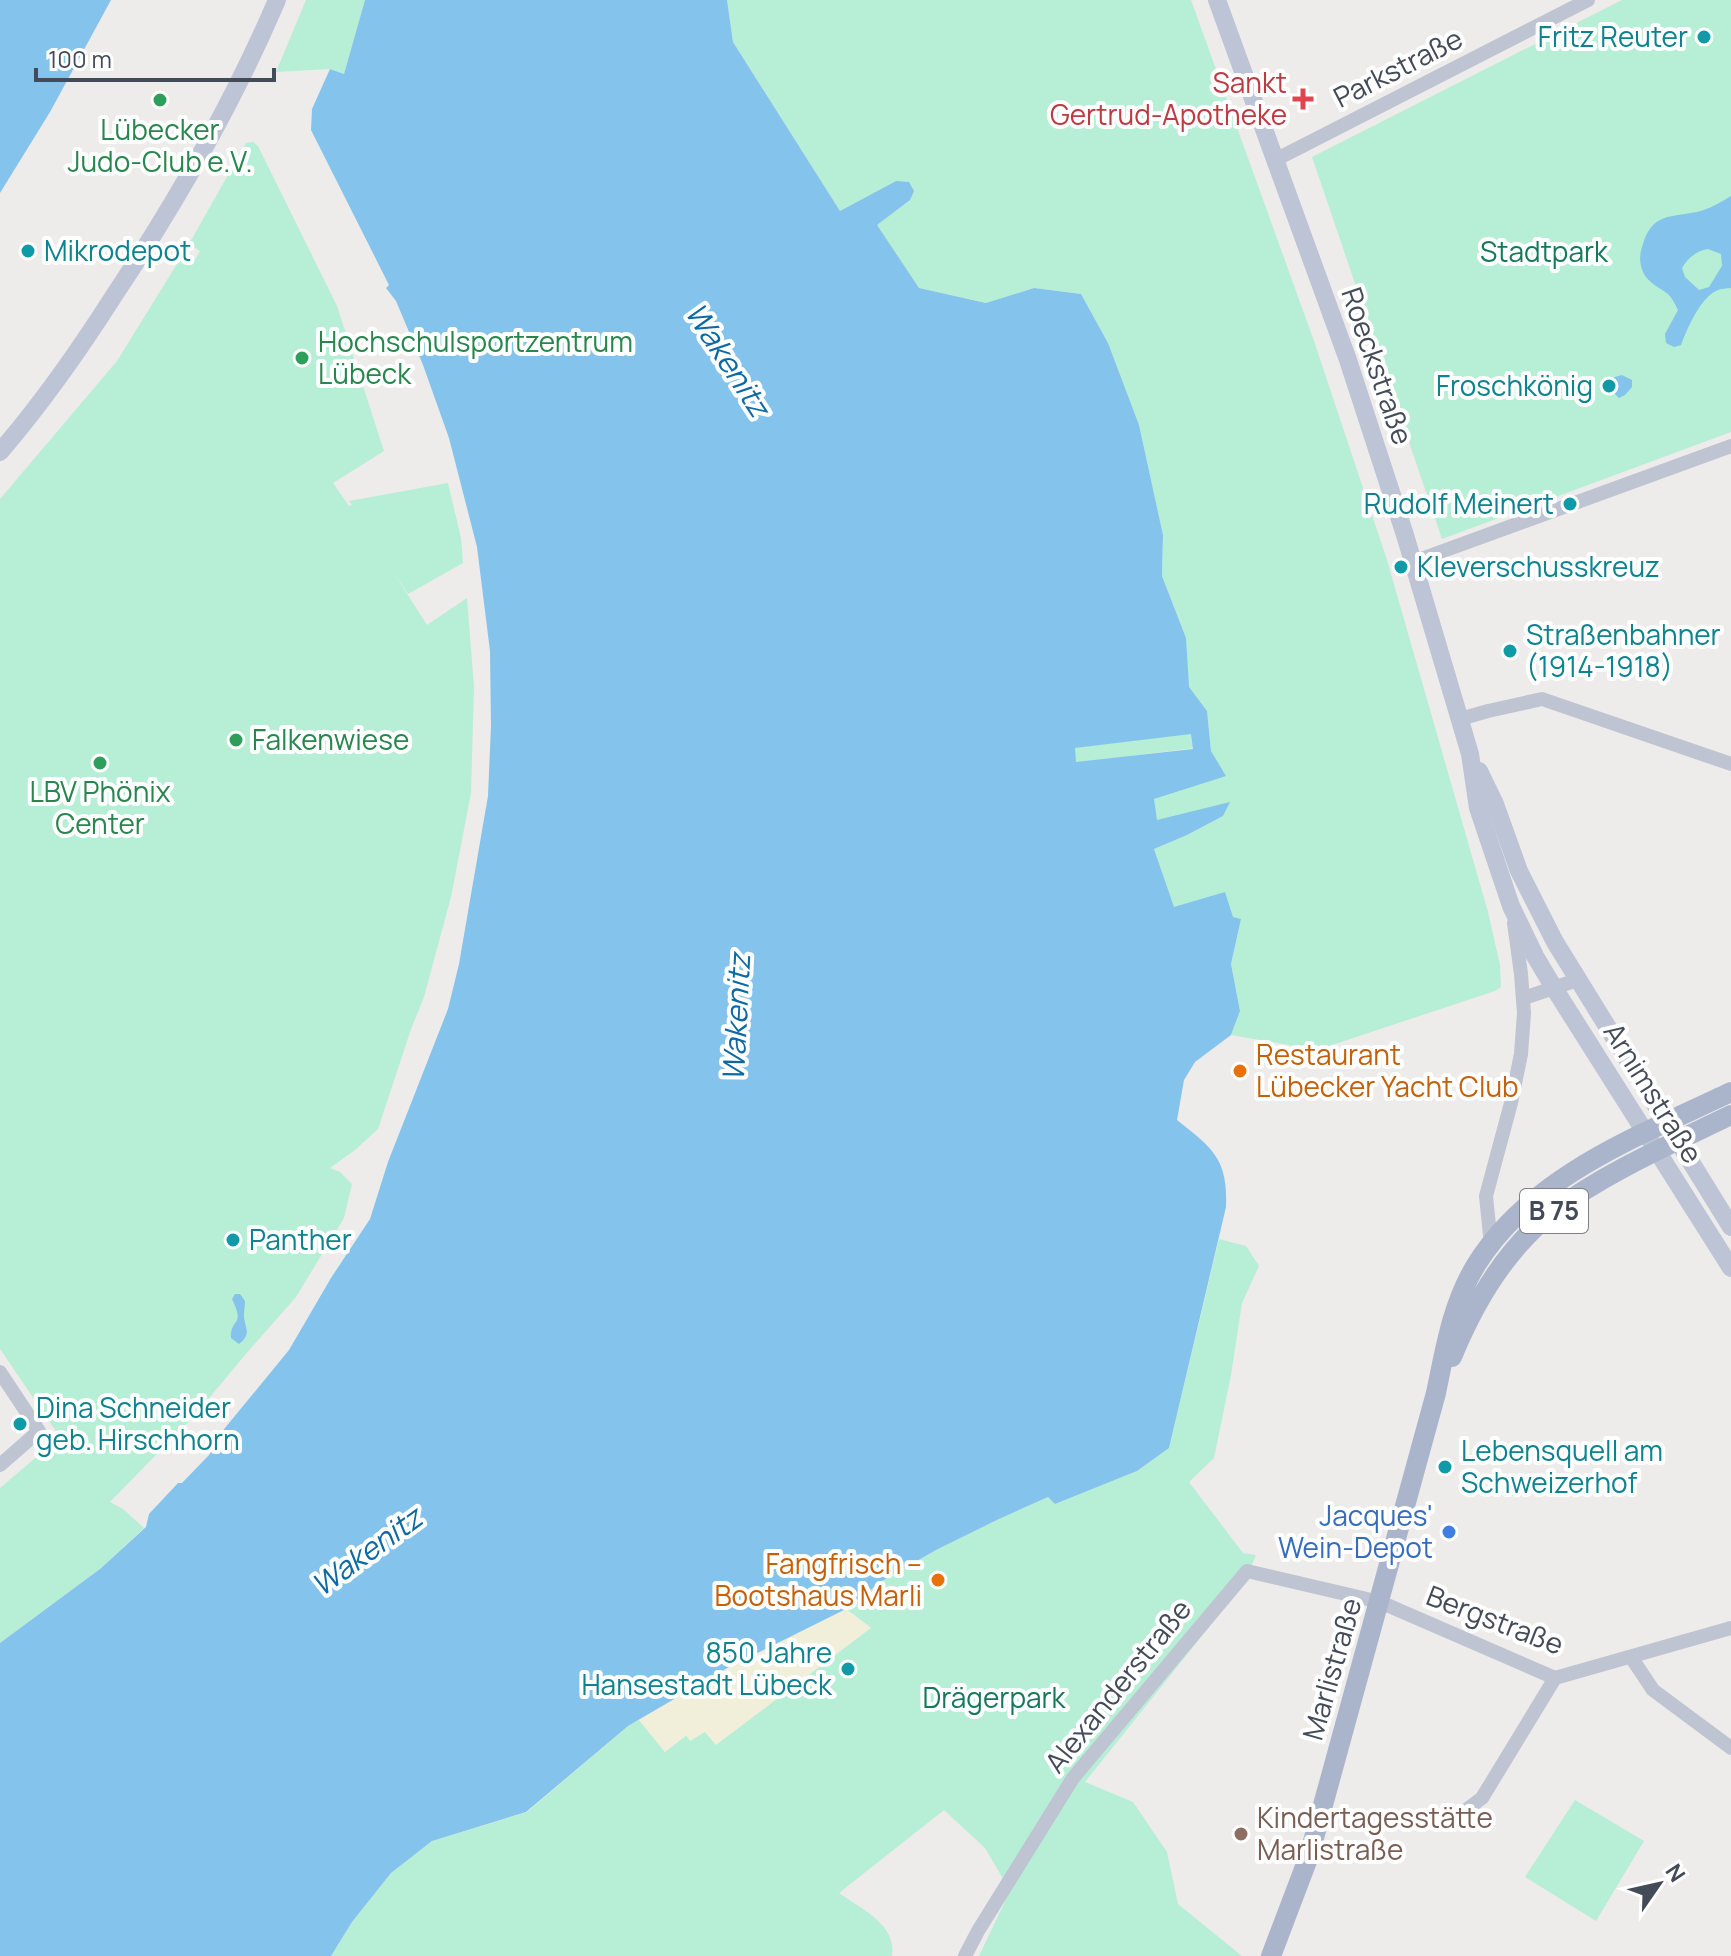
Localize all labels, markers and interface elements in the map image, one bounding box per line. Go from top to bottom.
place label: Fritz Reuter [1538,17,1688,55]
street label: Parkstraße [1327,18,1468,116]
marker: Fritz Reuter [1695,28,1713,46]
scale bar [36,32,274,82]
text: 100 m [48,42,112,75]
place label: Sankt Gertrud-Apotheke [1050,63,1287,133]
marker: Sankt Gertrud-Apotheke [1294,90,1312,108]
marker: Lübecker Judo-Club e.V. [151,91,169,109]
place label: Lübecker Judo-Club e.V. [67,110,253,180]
place label: Mikrodepot [44,231,191,269]
park label: Stadtpark [1480,232,1609,270]
marker: Mikrodepot [19,242,37,260]
street label: Roeckstraße [1333,282,1423,449]
water label: Wakenitz [676,294,782,427]
place label: Hochschulsportzentrum Lübeck [318,322,633,392]
marker: Hochschulsportzentrum Lübeck [293,349,311,367]
place label: Froschkönig [1436,366,1593,404]
marker: Froschkönig [1600,377,1618,395]
place label: Rudolf Meinert [1364,484,1554,522]
marker: Rudolf Meinert [1561,495,1579,513]
place label: Kleverschusskreuz [1417,547,1660,585]
marker: Kleverschusskreuz [1392,558,1410,576]
place label: Straßenbahner (1914-1918) [1526,615,1721,685]
marker: Straßenbahner (1914-1918) [1501,642,1519,660]
place label: Falkenwiese [252,720,409,758]
marker: Falkenwiese [227,731,245,749]
marker: LBV Phönix Center [91,754,109,772]
place label: LBV Phönix Center [29,772,171,842]
water label: Wakenitz [712,950,759,1083]
street label: Arnimstraße [1596,1015,1712,1170]
place label: Restaurant Lübecker Yacht Club [1256,1035,1519,1105]
marker: Restaurant Lübecker Yacht Club [1231,1062,1249,1080]
road number: B 75 [1520,1189,1588,1233]
place label: Panther [249,1220,352,1258]
marker: Panther [224,1231,242,1249]
place label: Dina Schneider geb. Hirschhorn [36,1388,240,1458]
marker: Dina Schneider geb. Hirschhorn [11,1415,29,1433]
place label: Lebensquell am Schweizerhof [1461,1431,1663,1501]
marker: Lebensquell am Schweizerhof [1436,1458,1454,1476]
water label: Wakenitz [302,1495,432,1605]
place label: Jacques' Wein-Depot [1278,1496,1433,1566]
marker: Jacques' Wein-Depot [1440,1523,1458,1541]
place label: Fangfrisch – Bootshaus Marli [714,1544,922,1614]
marker: Fangfrisch – Bootshaus Marli [929,1571,947,1589]
street label: Bergstraße [1421,1576,1569,1663]
street label: Alexanderstraße [1035,1591,1199,1780]
street label: Marlistraße [1293,1593,1369,1744]
place label: 850 Jahre Hansestadt Lübeck [581,1633,833,1703]
marker: 850 Jahre Hansestadt Lübeck [839,1660,857,1678]
park label: Drägerpark [922,1678,1067,1716]
place label: Kindertagesstätte Marlistraße [1257,1798,1493,1868]
marker: Kindertagesstätte Marlistraße [1232,1825,1250,1843]
north arrow [1619,1844,1699,1924]
text: N [1659,1858,1692,1888]

